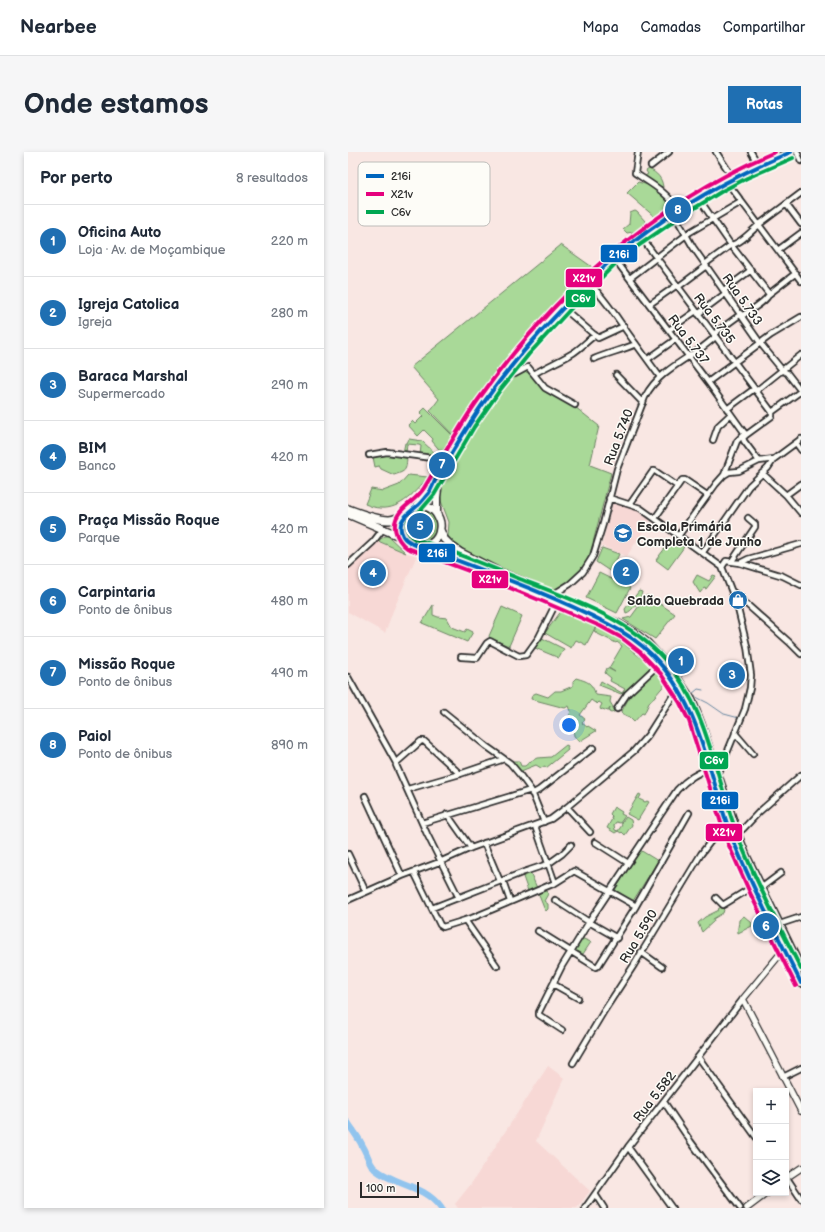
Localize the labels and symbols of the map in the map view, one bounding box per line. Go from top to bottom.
legend [358,162,490,226]
text: 216i [391,170,411,183]
text: X21v [390,188,414,201]
pin: 8 [665,195,691,225]
text: C6v [391,206,412,219]
line badge: 216i [600,244,638,263]
text: 216i [609,248,629,261]
line badge: X21v [565,268,603,288]
street label: Rua 5.733 [719,271,766,329]
text: X21v [573,272,596,285]
line badge: C6v [565,289,596,308]
street label: Rua 5.735 [690,290,738,347]
text: C6v [571,292,592,305]
street label: Rua 5.737 [664,312,712,368]
street label: Rua 5.740 [601,406,637,468]
pin: 7 [429,450,455,480]
pin: 5 [407,511,433,541]
place label: Escola Primária Completa 1 de Junho [637,519,761,550]
school or university icon: Escola Primária Completa 1 de Junho [612,522,634,544]
line badge: 216i [418,543,456,563]
text: 216i [427,547,447,560]
pin: 2 [613,557,639,587]
pin: 4 [360,558,386,588]
line badge: X21v [471,570,509,589]
text: X21v [479,573,502,586]
shop icon: Salão Quebrada [727,589,749,611]
place label: Salão Quebrada [627,593,724,609]
pin: 1 [668,646,694,676]
pin: 3 [719,660,745,690]
your location [559,715,579,735]
line badge: C6v [699,751,729,770]
text: C6v [704,754,725,767]
line badge: 216i [701,791,739,810]
text: 216i [710,794,730,807]
line badge: X21v [705,823,743,842]
text: X21v [713,826,736,839]
street label: Rua 5.590 [617,906,661,966]
pin: 6 [753,911,779,941]
street label: Rua 5.582 [630,1068,680,1125]
scale bar [360,1180,419,1199]

